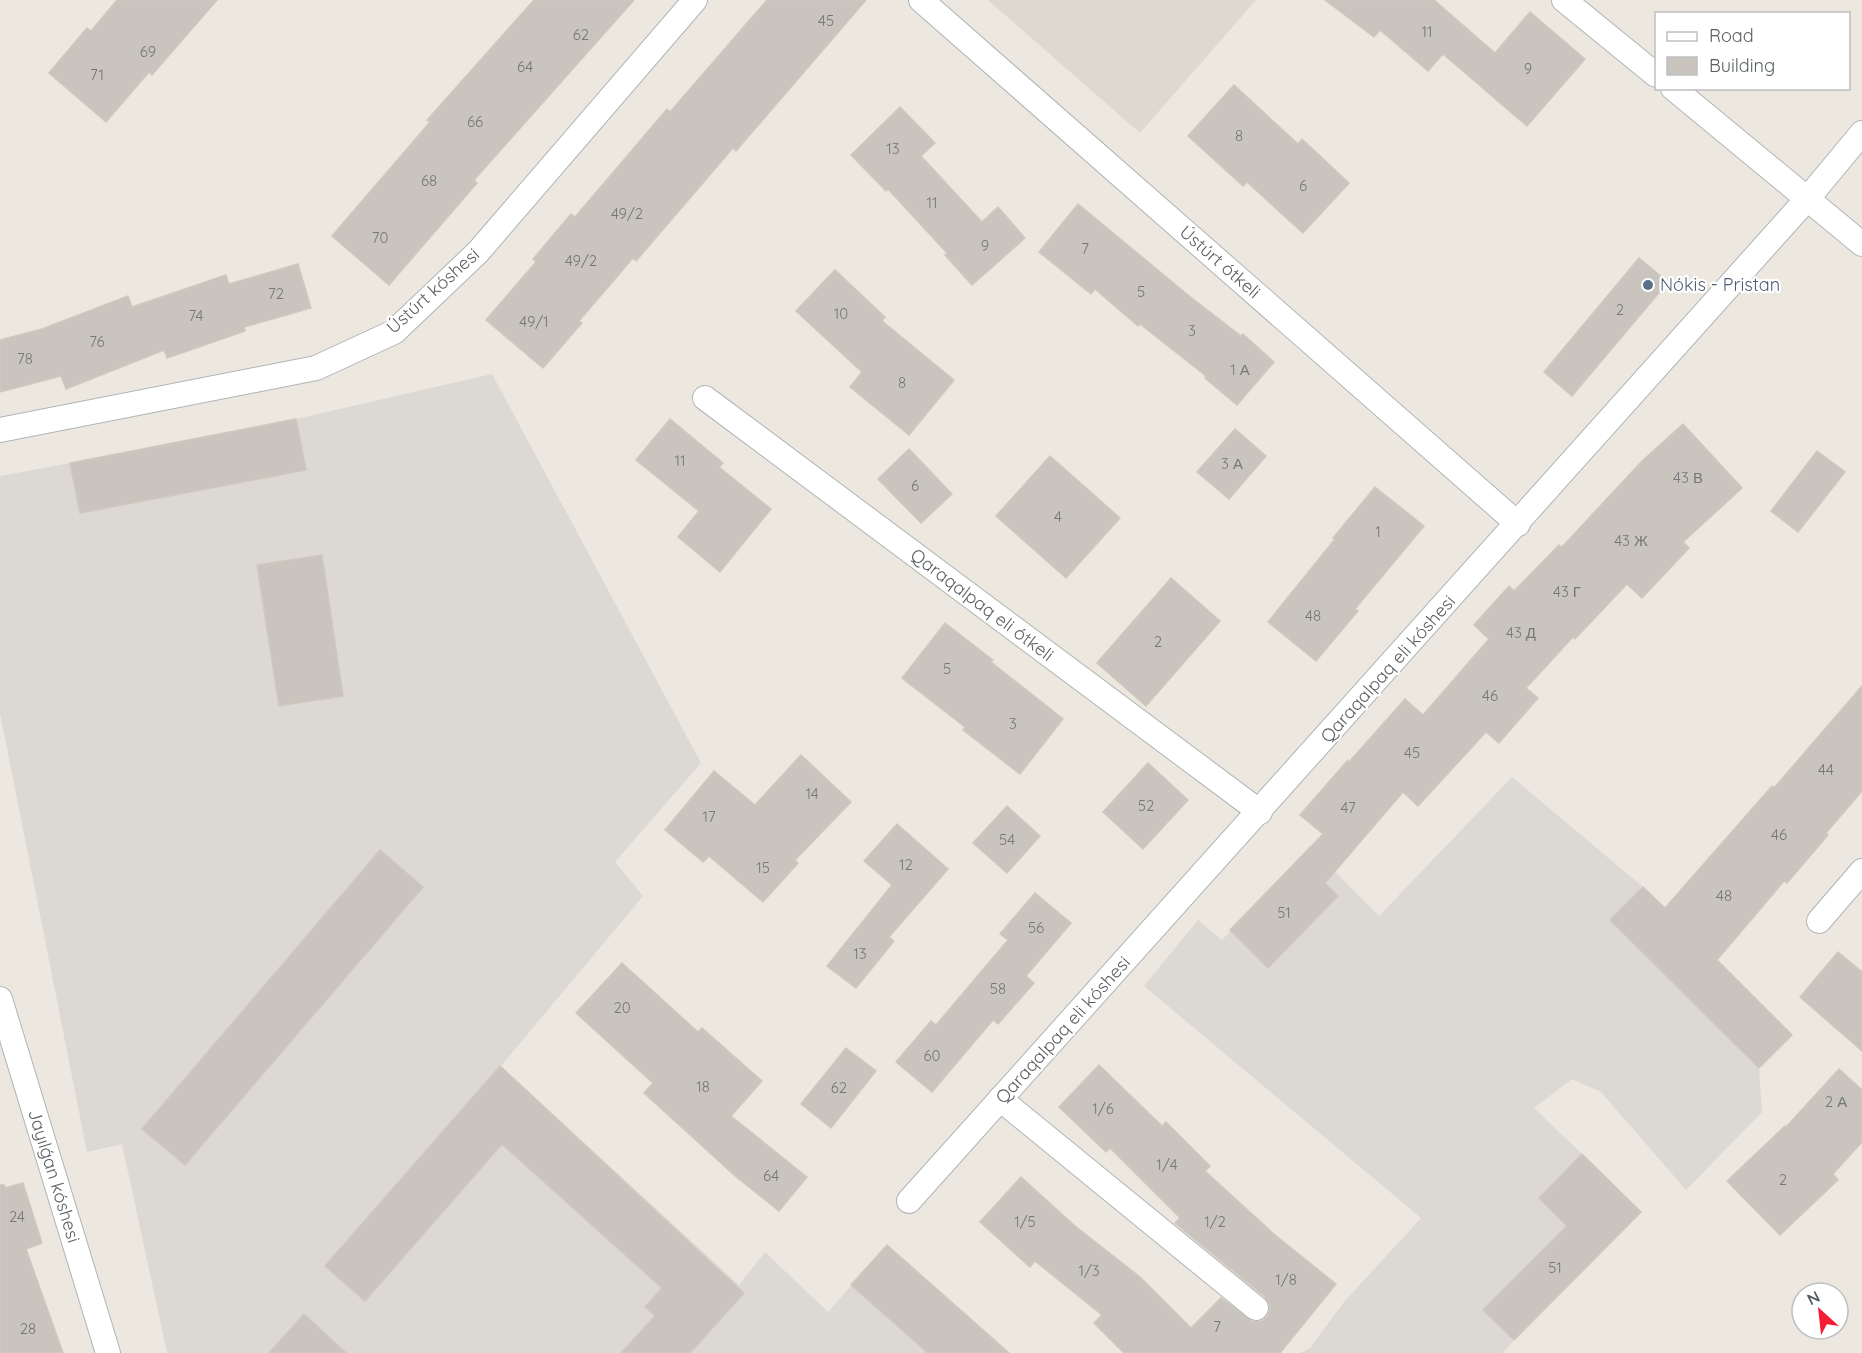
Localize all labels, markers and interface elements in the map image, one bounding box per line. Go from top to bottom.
house number: 45 [818,11,834,30]
legend [1655,12,1850,90]
house number: 11 [1421,22,1433,41]
text: Road [1709,24,1754,47]
house number: 62 [573,25,589,44]
house number: 69 [140,42,156,61]
text: Building [1709,54,1775,77]
house number: 64 [517,57,533,76]
house number: 9 [1524,59,1532,78]
house number: 71 [90,65,104,84]
house number: 66 [467,112,483,131]
house number: 8 [1235,126,1243,145]
house number: 13 [886,139,900,158]
house number: 68 [421,171,437,190]
house number: 6 [1299,176,1307,195]
house number: 11 [926,193,938,212]
house number: 49/2 [611,204,643,223]
street label: Ústúrt ótkeli [1175,220,1266,303]
house number: 70 [372,228,388,247]
house number: 9 [981,236,989,255]
house number: 7 [1081,239,1089,258]
street label: Ústúrt kóshesi [381,243,484,338]
house number: 49/2 [565,251,597,270]
place label: Nókis - Pristan [1660,273,1780,296]
marker: Nókis - Pristan [1641,278,1655,292]
house number: 5 [1137,282,1145,301]
house number: 72 [268,284,284,303]
house number: 2 [1616,300,1624,319]
house number: 10 [834,304,848,323]
house number: 74 [188,306,204,325]
house number: 49/1 [519,312,549,331]
house number: 3 [1188,321,1196,340]
house number: 76 [89,332,105,351]
house number: 78 [17,349,33,368]
house number: 1 А [1230,360,1250,379]
house number: 8 [898,373,906,392]
house number: 11 [674,451,686,470]
house number: 3 А [1221,454,1243,473]
house number: 43 В [1673,468,1703,487]
house number: 6 [911,476,919,495]
house number: 4 [1054,507,1062,526]
house number: 1 [1375,522,1381,541]
house number: 43 Ж [1614,531,1648,550]
street label: Qaraqalpaq eli ótkeli [906,543,1059,666]
house number: 43 Г [1553,582,1581,601]
street label: Qaraqalpaq eli kóshesi [1315,590,1460,747]
house number: 48 [1305,606,1321,625]
house number: 43 Д [1506,623,1536,642]
house number: 2 [1154,632,1162,651]
house number: 5 [943,659,951,678]
house number: 46 [1482,686,1498,705]
house number: 3 [1009,714,1017,733]
house number: 45 [1404,743,1420,762]
house number: 44 [1818,760,1834,779]
house number: 14 [805,784,819,803]
house number: 52 [1138,796,1154,815]
house number: 47 [1340,798,1356,817]
house number: 17 [702,807,716,826]
house number: 46 [1771,825,1787,844]
house number: 54 [999,830,1015,849]
house number: 12 [899,855,913,874]
house number: 15 [756,858,770,877]
house number: 48 [1716,886,1732,905]
house number: 51 [1277,903,1291,922]
house number: 56 [1028,918,1044,937]
house number: 13 [853,944,867,963]
street label: Qaraqalpaq eli kóshesi [990,951,1135,1108]
house number: 58 [990,979,1006,998]
house number: 20 [613,998,631,1017]
house number: 60 [924,1046,941,1065]
house number: 18 [696,1077,710,1096]
house number: 62 [831,1078,847,1097]
house number: 2 А [1825,1092,1847,1111]
house number: 1/6 [1092,1099,1114,1118]
street label: Jayılǵan kóshesi [23,1106,86,1245]
house number: 1/4 [1156,1155,1178,1174]
house number: 64 [763,1166,779,1185]
house number: 2 [1779,1170,1787,1189]
house number: 24 [9,1207,25,1226]
house number: 1/5 [1014,1212,1036,1231]
house number: 1/2 [1204,1212,1226,1231]
house number: 51 [1548,1258,1562,1277]
house number: 1/3 [1078,1261,1100,1280]
house number: 1/8 [1275,1270,1297,1289]
north arrow [1790,1281,1850,1341]
text: N [1803,1286,1823,1309]
house number: 7 [1213,1317,1221,1336]
house number: 28 [20,1319,36,1338]

